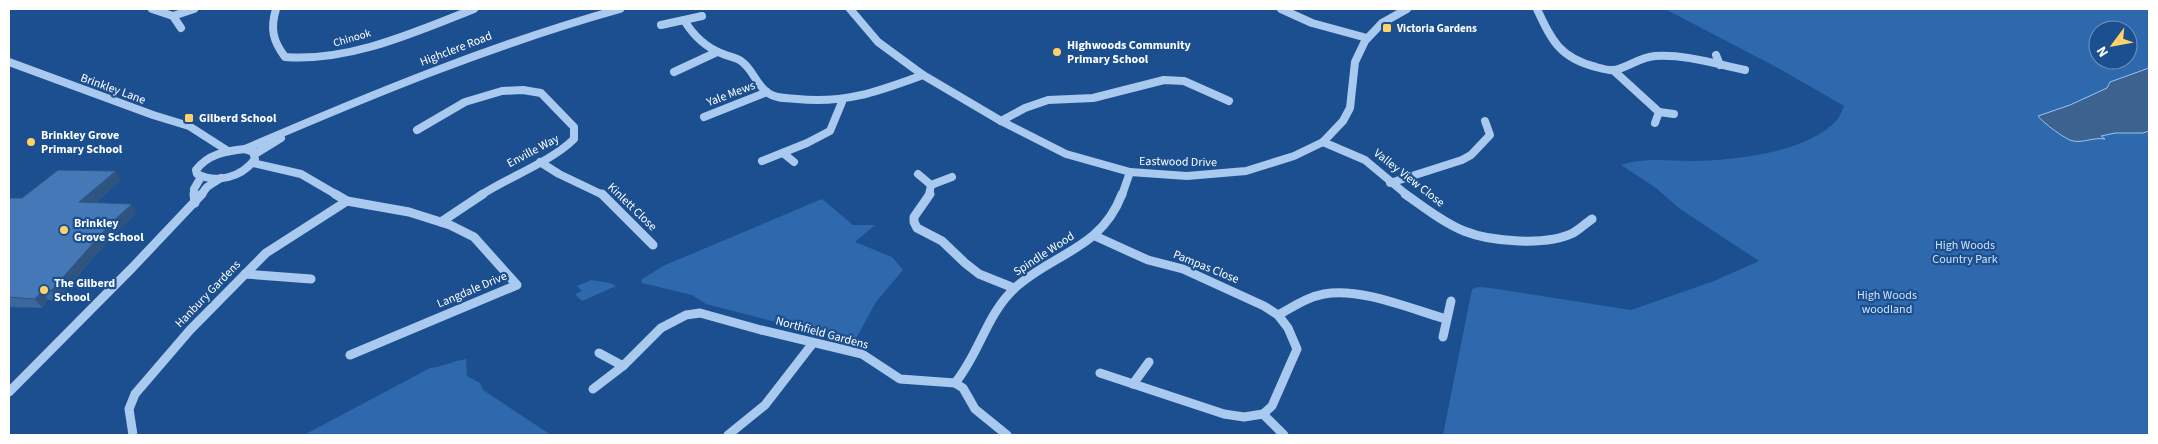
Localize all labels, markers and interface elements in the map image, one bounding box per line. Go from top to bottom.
north arrow [2088,20,2138,70]
place label: Victoria Gardens [1396,21,1477,36]
marker: Victoria Gardens [1381,22,1393,34]
street label: Chinook [331,25,373,50]
street label: Highclere Road [417,27,495,71]
place label: Highwoods Community Primary School [1067,37,1192,68]
text: N [2092,42,2114,61]
marker: Highwoods Community Primary School [1051,46,1063,58]
street label: Brinkley Lane [78,69,148,109]
street label: Yale Mews [703,77,758,111]
place label: Gilberd School [199,110,277,127]
marker: Gilberd School [183,112,195,124]
place label: Brinkley Grove Primary School [41,127,123,158]
street label: Enville Way [504,130,562,172]
marker: Brinkley Grove Primary School [25,136,37,148]
street label: Valley View Close [1370,145,1448,211]
street label: Eastwood Drive [1139,153,1217,171]
street label: Kinlett Close [603,179,661,235]
place label: Brinkley Grove School [74,215,144,246]
marker: Brinkley Grove School [58,224,70,236]
street label: Spindle Wood [1010,228,1078,280]
park label: High Woods Country Park [1932,237,1998,268]
street label: Pampas Close [1171,246,1241,288]
street label: Hanbury Gardens [171,257,245,331]
street label: Langdale Drive [434,268,510,312]
place label: The Gilberd School [54,275,115,306]
marker: The Gilberd School [38,284,50,296]
park label: High Woods woodland [1857,287,1917,318]
street label: Northfield Gardens [774,312,870,354]

